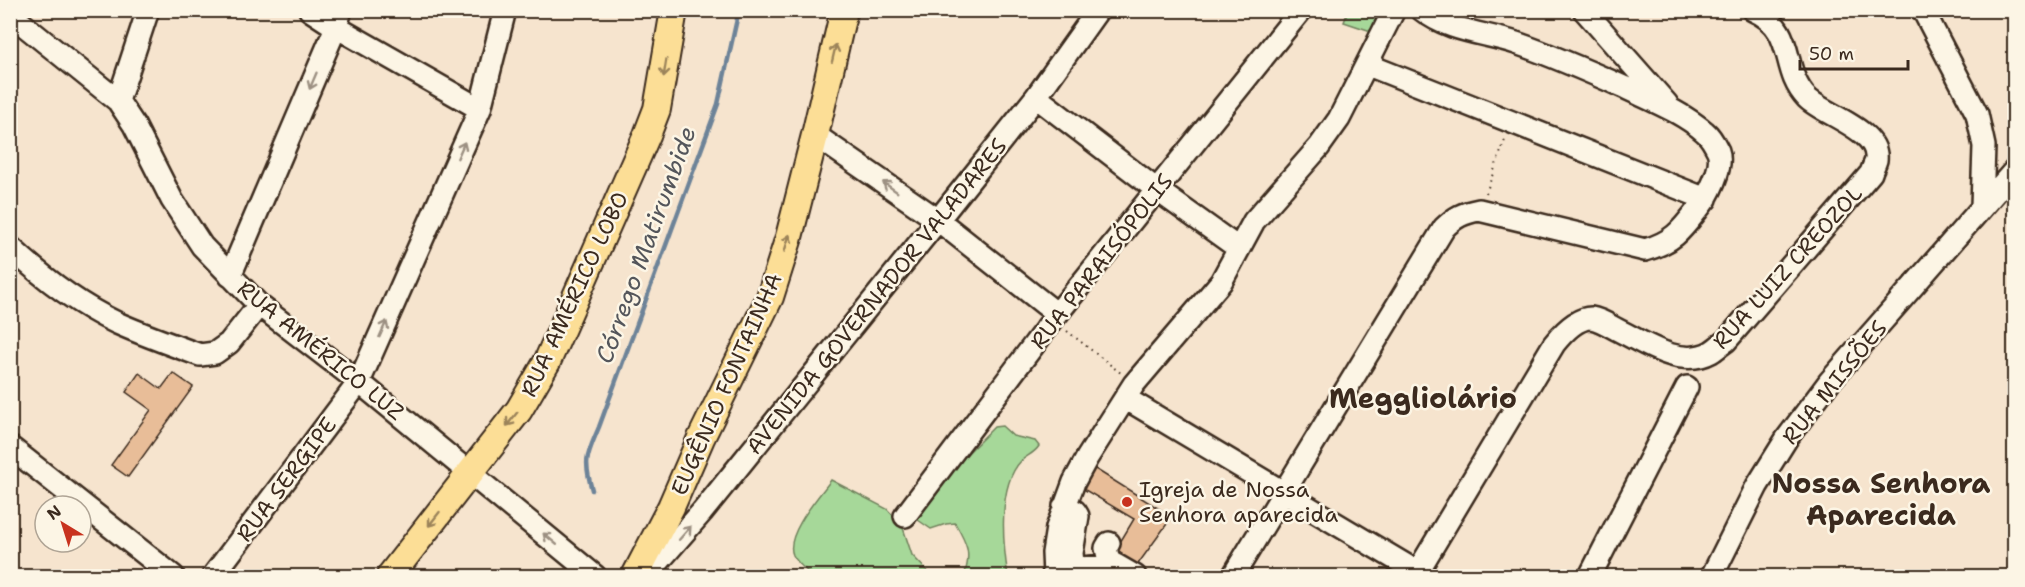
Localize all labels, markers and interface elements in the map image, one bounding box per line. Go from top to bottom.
scale bar [1800,33,1908,71]
text: 50 m [1809,42,1854,66]
one-way arrow [828,44,840,63]
one-way arrow [659,58,670,78]
one-way arrow [307,72,318,90]
water label: Córrego Matirumbide [588,122,704,368]
street label: AVENIDA GOVERNADOR VALADARES [740,132,1013,460]
one-way arrow [456,142,467,160]
street label: RUA PARAISÓPOLIS [1024,167,1179,355]
street label: RUA LUIZ CREOZOL [1706,179,1869,355]
one-way arrow [883,181,899,193]
street label: RUA AMÉRICO LOBO [514,187,635,401]
one-way arrow [782,234,793,253]
street label: EUGÊNIO FONTAINHA [664,269,789,500]
street label: RUA AMÉRICO LUZ [231,274,410,427]
street label: RUA MISSÕES [1775,314,1893,450]
one-way arrow [378,320,389,339]
district label: Meggliolário [1329,379,1517,417]
one-way arrow [506,410,518,426]
street label: RUA SERGIPE [230,411,343,547]
district label: Nossa Senhora Aparecida [1772,464,1990,534]
place label: Igreja de Nossa Senhora aparecida [1139,475,1338,529]
north arrow [33,494,93,554]
marker: Igreja de Nossa Senhora aparecida [1120,495,1134,509]
text: N [43,500,66,525]
one-way arrow [428,511,441,527]
one-way arrow [678,525,692,540]
one-way arrow [543,532,558,546]

